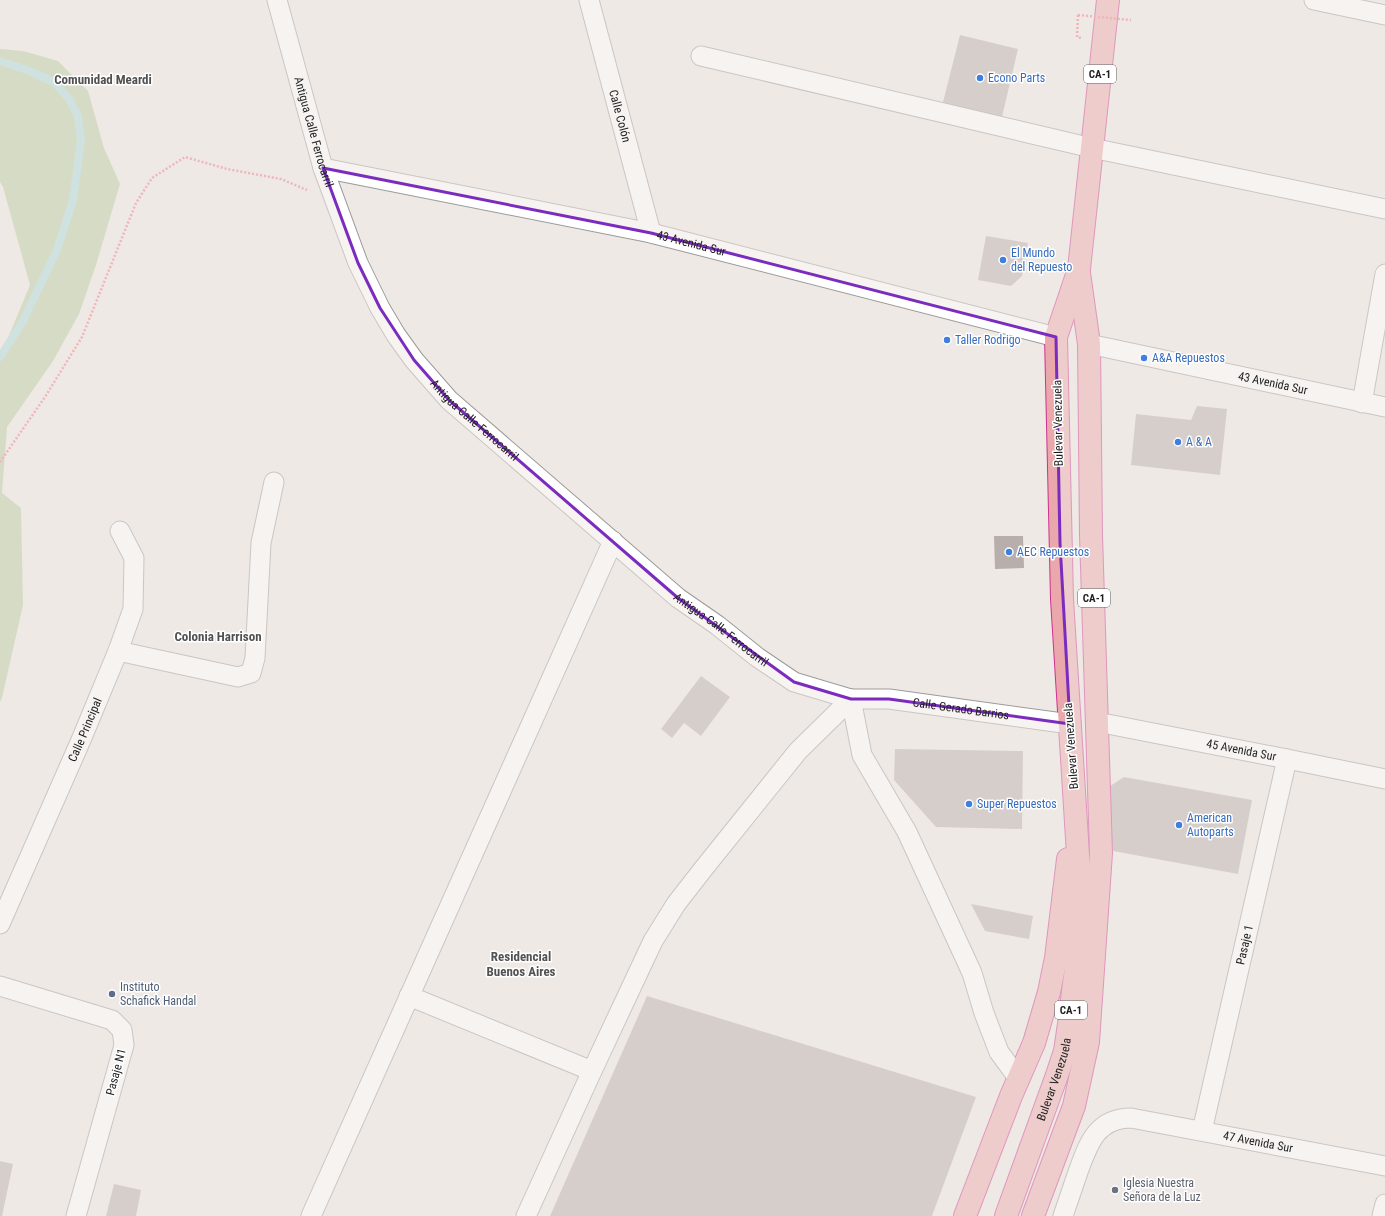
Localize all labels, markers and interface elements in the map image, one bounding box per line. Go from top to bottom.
road number: CA-1 [1084,65,1116,83]
place label: Econo Parts [988,71,1045,85]
district label: Comunidad Meardi [54,72,152,87]
marker: Econo Parts [975,73,985,83]
street label: Antigua Calle Ferrocarril [291,75,336,189]
street label: Calle Colón [606,88,634,144]
street label: 43 Avenida Sur [655,228,728,259]
place label: El Mundo del Repuesto [1011,246,1072,274]
marker: El Mundo del Repuesto [998,255,1008,265]
place label: Taller Rodrigo [955,333,1021,347]
marker: Taller Rodrigo [942,335,952,345]
place label: A&A Repuestos [1152,351,1225,365]
marker: A&A Repuestos [1139,353,1149,363]
street label: 43 Avenida Sur [1237,369,1309,397]
street label: Antigua Calle Ferrocarril [427,377,521,464]
street label: Bulevar Venezuela [1050,379,1066,466]
place label: A & A [1186,435,1212,449]
marker: A & A [1173,437,1183,447]
place label: AEC Repuestos [1017,545,1089,559]
marker: AEC Repuestos [1004,547,1014,557]
road number: CA-1 [1078,589,1110,607]
street label: Antigua Calle Ferrocarril [671,590,771,670]
district label: Colonia Harrison [174,629,262,644]
street label: Calle Gerado Barrios [912,695,1010,723]
street label: Calle Principal [65,696,105,764]
street label: Bulevar Venezuela [1061,702,1081,790]
street label: 45 Avenida Sur [1205,736,1278,764]
place label: Super Repuestos [977,797,1057,811]
marker: Super Repuestos [964,799,974,809]
place label: American Autoparts [1187,811,1234,839]
marker: American Autoparts [1174,820,1184,830]
street label: Pasaje 1 [1233,923,1256,966]
district label: Residencial Buenos Aires [486,949,556,979]
place label: Instituto Schafick Handal [120,980,196,1008]
marker: Instituto Schafick Handal [107,989,117,999]
road number: CA-1 [1055,1001,1087,1019]
street label: Bulevar Venezuela [1034,1037,1074,1123]
street label: Pasaje N1 [103,1047,129,1097]
street label: 47 Avenida Sur [1222,1129,1294,1156]
place label: Iglesia Nuestra Señora de la Luz [1123,1176,1201,1204]
marker: Iglesia Nuestra Señora de la Luz [1110,1185,1120,1195]

